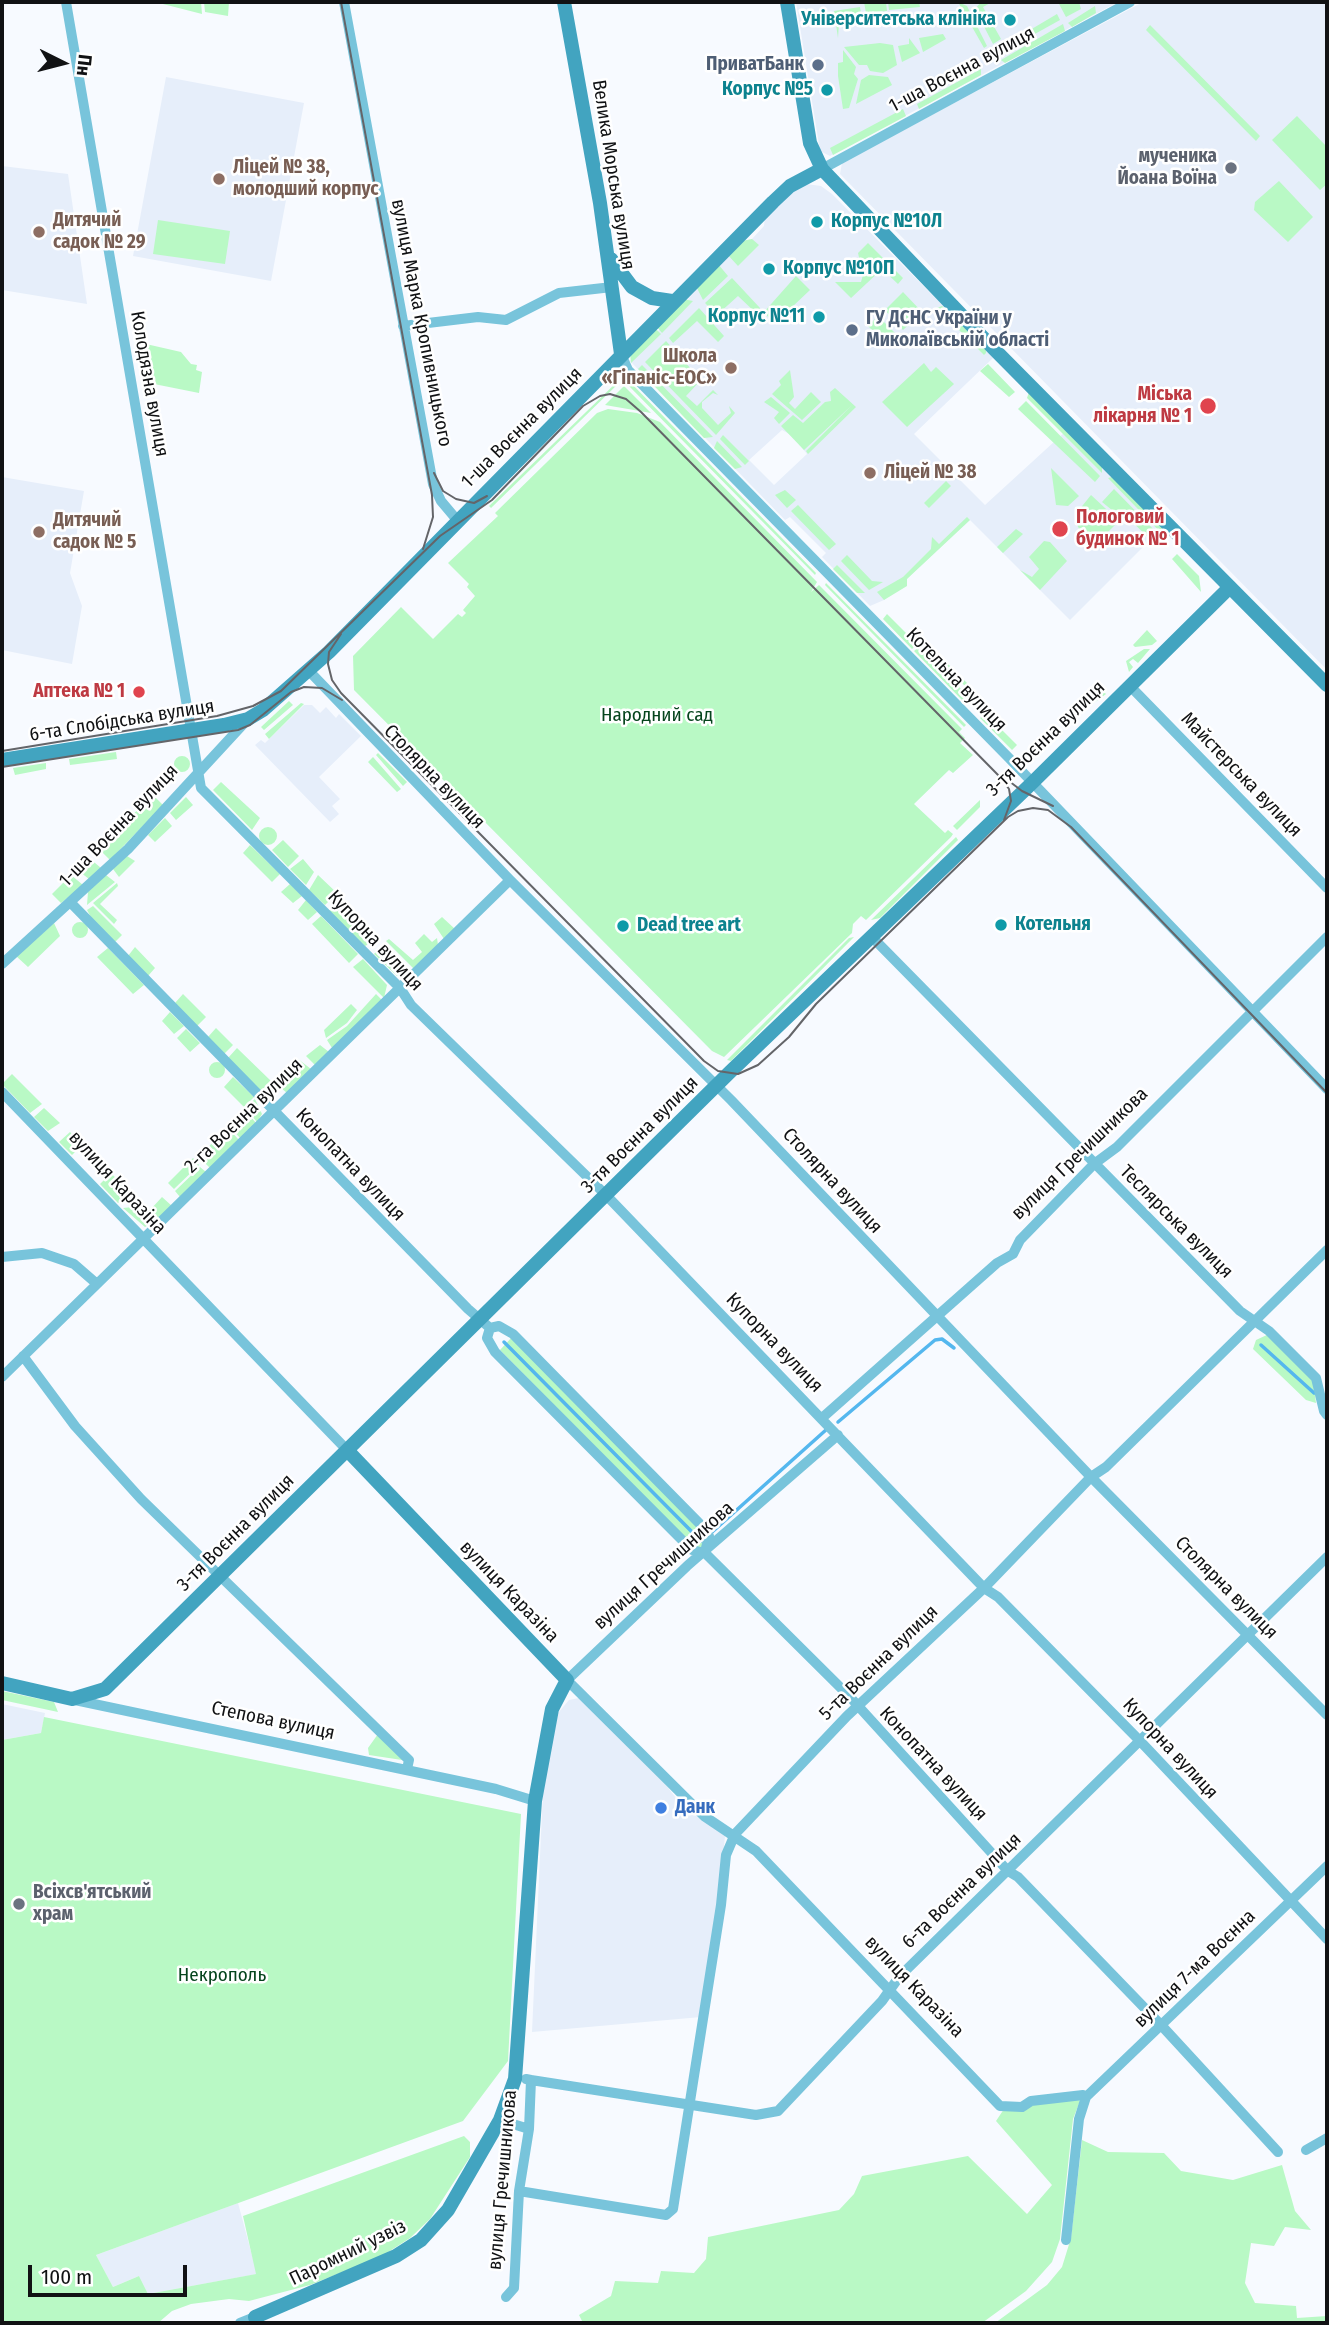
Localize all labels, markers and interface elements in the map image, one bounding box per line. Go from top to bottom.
place label: Університетська клініка [801,9,996,31]
marker: Університетська клініка [1002,12,1018,28]
street label: 1-ша Воєнна вулиця [885,22,1039,118]
north arrow [28,28,98,98]
text: Пн [72,53,97,77]
place label: ПриватБанк [706,54,804,76]
marker: ПриватБанк [810,57,826,73]
street label: Велика Морська вулиця [587,78,639,272]
place label: Корпус №5 [722,79,813,101]
marker: Корпус №5 [819,82,835,98]
place label: мученика Йоана Воїна [1117,146,1217,190]
place label: Ліцей № 38, молодший корпус [233,157,379,201]
marker: мученика Йоана Воїна [1223,160,1239,176]
marker: Ліцей № 38, молодший корпус [211,171,227,187]
street label: вулиця Марка Кропивницького [386,197,456,449]
place label: Дитячий садок № 29 [53,210,146,254]
place label: Корпус №10Л [831,211,942,233]
marker: Корпус №10Л [809,214,825,230]
marker: Дитячий садок № 29 [31,224,47,240]
place label: Корпус №10П [783,258,894,280]
marker: Корпус №10П [761,261,777,277]
place label: Корпус №11 [708,306,805,328]
place label: ГУ ДСНС України у Миколаївській області [866,308,1049,352]
street label: Колодязна вулиця [125,309,173,459]
marker: Корпус №11 [811,309,827,325]
marker: ГУ ДСНС України у Миколаївській області [844,322,860,338]
place label: Школа «Гіпаніс-ЕОС» [601,346,717,390]
marker: Школа «Гіпаніс-ЕОС» [723,360,739,376]
street label: 1-ша Воєнна вулиця [457,363,587,493]
place label: Міська лікарня № 1 [1093,384,1192,428]
marker: Міська лікарня № 1 [1198,396,1218,416]
place label: Ліцей № 38 [884,462,976,484]
marker: Ліцей № 38 [862,465,878,481]
place label: Пологовий будинок № 1 [1076,507,1179,551]
place label: Дитячий садок № 5 [53,510,136,554]
marker: Пологовий будинок № 1 [1050,519,1070,539]
marker: Дитячий садок № 5 [31,524,47,540]
street label: Котельна вулиця [901,623,1011,737]
street label: 3-тя Воєнна вулиця [982,677,1110,801]
place label: Аптека № 1 [33,681,125,703]
marker: Аптека № 1 [131,684,147,700]
street label: 6-та Слобідська вулиця [28,695,216,747]
park label: Народний сад [601,705,713,727]
street label: Майстерська вулиця [1176,708,1306,842]
street label: Столярна вулиця [379,720,489,834]
street label: 1-ша Воєнна вулиця [55,760,183,892]
street label: Купорна вулиця [322,886,428,996]
place label: Котельня [1015,914,1091,936]
place label: Dead tree art [637,915,741,937]
marker: Котельня [993,917,1009,933]
marker: Dead tree art [615,918,631,934]
street label: 2-га Воєнна вулиця [180,1054,308,1178]
street label: 3-тя Воєнна вулиця [577,1072,703,1198]
street label: вулиця Гречишникова [1007,1083,1153,1225]
street label: Конопатна вулиця [291,1104,409,1226]
street label: Столярна вулиця [777,1124,887,1238]
street label: вулиця Каразіна [63,1127,171,1239]
street label: Теслярська вулиця [1115,1161,1237,1283]
street label: Купорна вулиця [721,1288,827,1398]
street label: 3-тя Воєнна вулиця [173,1470,299,1596]
street label: вулиця Гречишникова [589,1497,739,1635]
street label: Столярна вулиця [1170,1532,1282,1644]
street label: вулиця Каразіна [455,1536,563,1648]
street label: 5-та Воєнна вулиця [815,1601,943,1725]
street label: Купорна вулиця [1117,1694,1223,1804]
street label: Степова вулиця [209,1697,337,1745]
street label: Конопатна вулиця [874,1702,992,1826]
place label: Данк [675,1797,715,1819]
marker: Данк [653,1800,669,1816]
street label: 6-та Воєнна вулиця [898,1828,1026,1954]
place label: Всіхсв'ятський храм [33,1882,151,1926]
marker: Всіхсв'ятський храм [11,1896,27,1912]
street label: вулиця 7-ма Воєнна [1130,1905,1260,2033]
street label: вулиця Каразіна [860,1931,968,2043]
park label: Некрополь [178,1965,266,1987]
street label: вулиця Гречишникова [484,2089,522,2271]
street label: Паромний узвіз [286,2215,410,2291]
scale bar [32,2252,191,2296]
text: 100 m [41,2264,92,2290]

